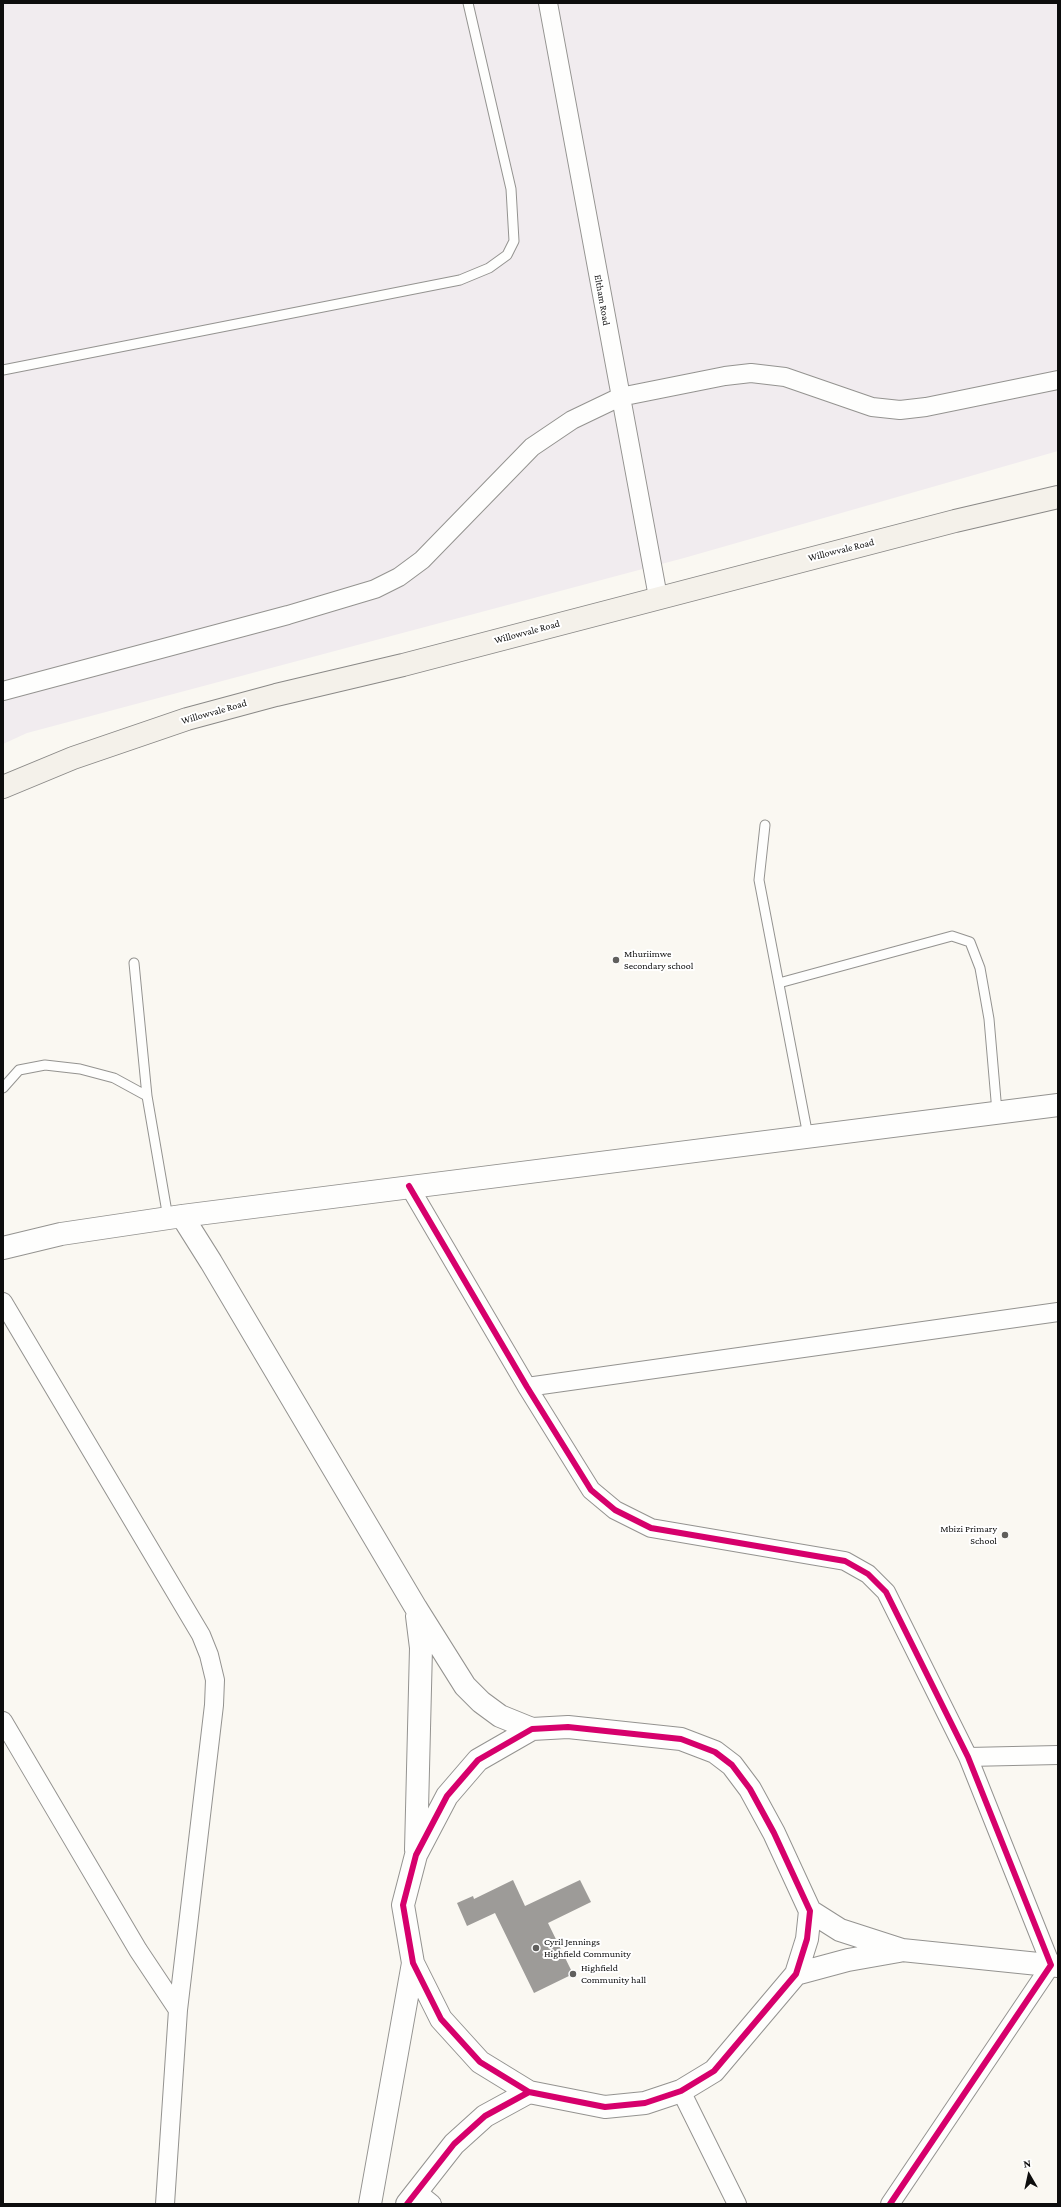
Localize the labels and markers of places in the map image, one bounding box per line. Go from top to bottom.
place label: Mhuriimwe Secondary school [624,948,693,972]
marker: Mhuriimwe Secondary school [611,955,621,965]
place label: Mbizi Primary School [940,1523,997,1546]
marker: Mbizi Primary School [1000,1530,1010,1540]
place label: Cyril Jennings Highfield Community [544,1936,631,1960]
marker: Cyril Jennings Highfield Community [531,1943,541,1953]
place label: Highfield Community hall [581,1962,646,1986]
marker: Highfield Community hall [568,1969,578,1979]

